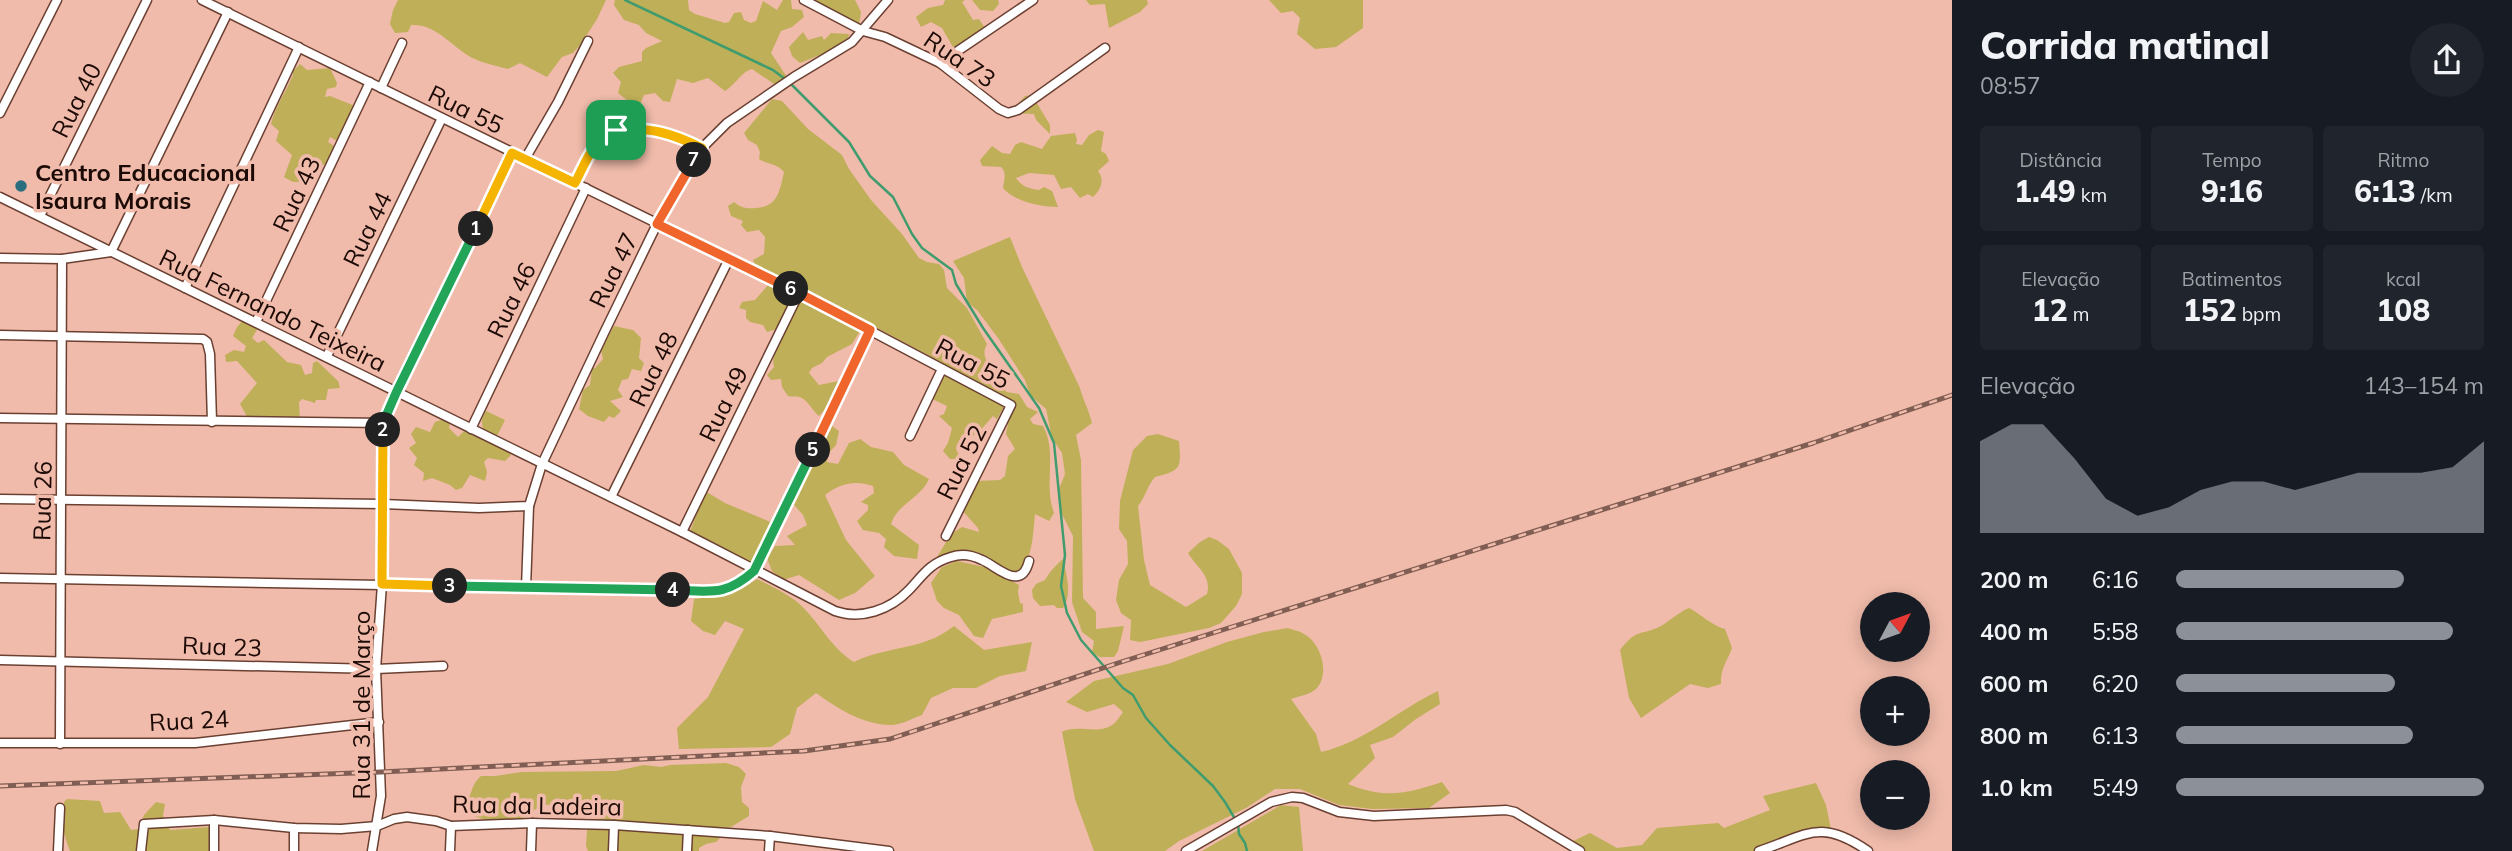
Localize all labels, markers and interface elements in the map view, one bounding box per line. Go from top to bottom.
text: Corrida matinal [1980,21,2270,69]
button: share [2410,23,2484,97]
street label: Rua 73 [918,24,1002,94]
street label: Rua 40 [44,58,108,142]
text: 08:57 [1980,71,2040,100]
street label: Rua 55 [424,78,508,140]
pin [586,100,646,160]
icon: arrive [597,111,635,149]
pin: 7 [676,142,712,178]
text: 7 [688,147,699,171]
text: Distância [2019,148,2102,172]
text: Tempo [2202,148,2262,172]
text: Ritmo [2377,148,2429,172]
street label: Rua 43 [266,151,326,237]
place label: Centro Educacional Isaura Morais [35,157,256,215]
text: 1.49 [2014,172,2076,210]
text: 9:16 [2201,172,2263,210]
text: 6:13 [2354,172,2416,210]
marker: Centro Educacional Isaura Morais [13,178,29,194]
text: km [2076,183,2107,207]
text: /km [2416,183,2453,207]
street label: Rua 44 [336,187,398,271]
pin: 1 [458,212,494,246]
text: 1 [470,216,481,240]
street label: Rua 47 [582,228,644,312]
street label: Rua Fernando Teixeira [155,242,391,378]
street label: Rua 46 [480,258,542,342]
text: Elevação [2021,267,2100,291]
text: Batimentos [2182,267,2282,291]
text: kcal [2386,267,2421,291]
pin: 6 [774,272,808,306]
text: 6 [785,276,796,300]
text: 12 [2032,291,2068,329]
text: 152 [2183,291,2237,329]
text: 108 [2376,291,2430,329]
text: m [2068,302,2089,326]
text: bpm [2237,302,2281,326]
street label: Rua 48 [622,327,684,411]
street label: Rua 55 [931,331,1015,395]
street label: Rua 49 [692,362,754,446]
text: Elevação [1980,371,2075,400]
text: 143–154 m [2363,371,2484,400]
pin: 2 [366,412,400,448]
text: 2 [377,417,388,441]
street label: Rua 52 [929,420,993,504]
pin: 5 [796,433,830,468]
text: 5 [807,437,818,461]
street label: Rua 26 [26,461,58,541]
text: 200 m [1980,565,2048,594]
text: 6:16 [2092,565,2139,594]
pin: 3 [433,568,468,604]
pin: 4 [656,572,690,608]
text: 3 [444,573,455,597]
text: 4 [667,577,678,601]
north arrow [1860,592,1930,662]
map controls [1860,592,1930,830]
street label: Rua 31 de Março [346,611,376,799]
text: 400 m [1980,617,2048,646]
text: 5:58 [2092,617,2139,646]
street label: Rua 23 [182,630,262,662]
text: 600 m [1980,669,2048,698]
text: 6:20 [2092,669,2139,698]
button: + [1860,676,1930,746]
street label: Rua 24 [148,703,230,737]
text: 800 m [1980,721,2048,750]
text: 6:13 [2092,721,2139,750]
button: − [1860,760,1930,830]
text: 1.0 km [1980,773,2053,802]
text: 5:49 [2092,773,2139,802]
street label: Rua da Ladeira [452,789,622,821]

